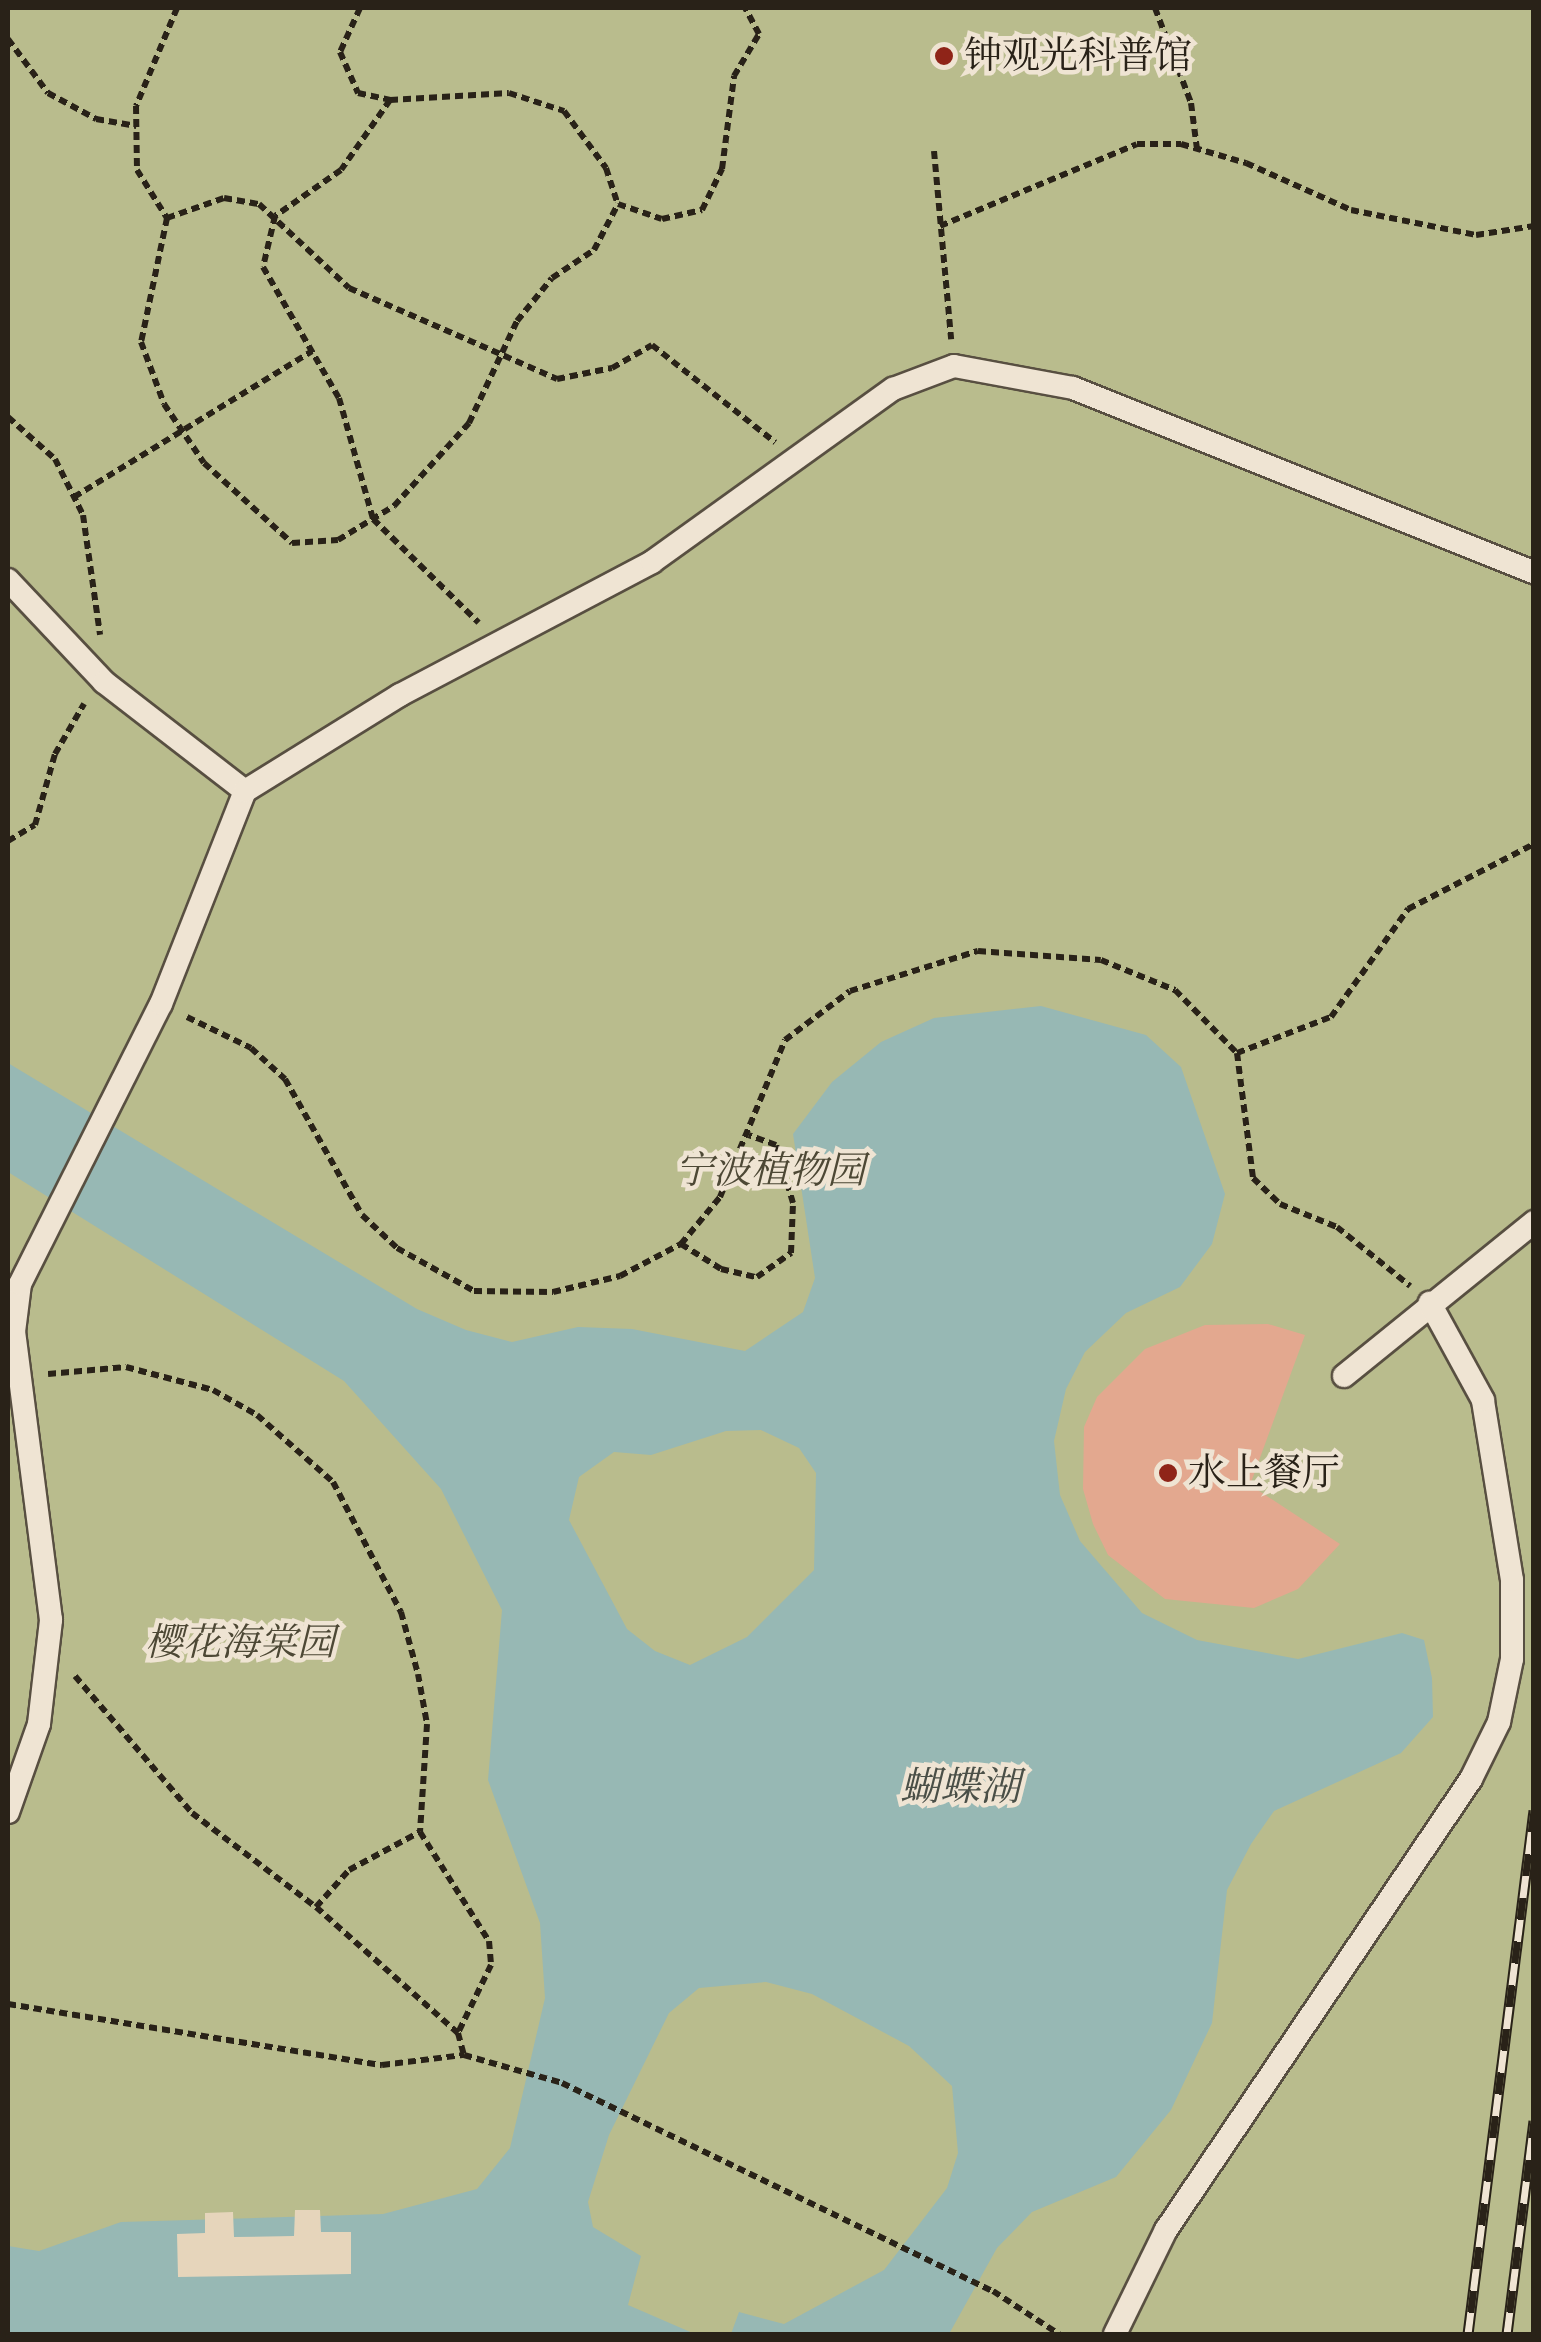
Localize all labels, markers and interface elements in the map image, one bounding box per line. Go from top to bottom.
place label: 钟观光科普馆 [964,33,1192,79]
marker: 钟观光科普馆 [933,45,955,67]
park label: 宁波植物园 [675,1148,865,1194]
place label: 水上餐厅 [1188,1450,1340,1496]
marker: 水上餐厅 [1157,1462,1179,1484]
park label: 樱花海棠园 [145,1620,335,1666]
water label: 蝴蝶湖 [900,1763,1020,1811]

